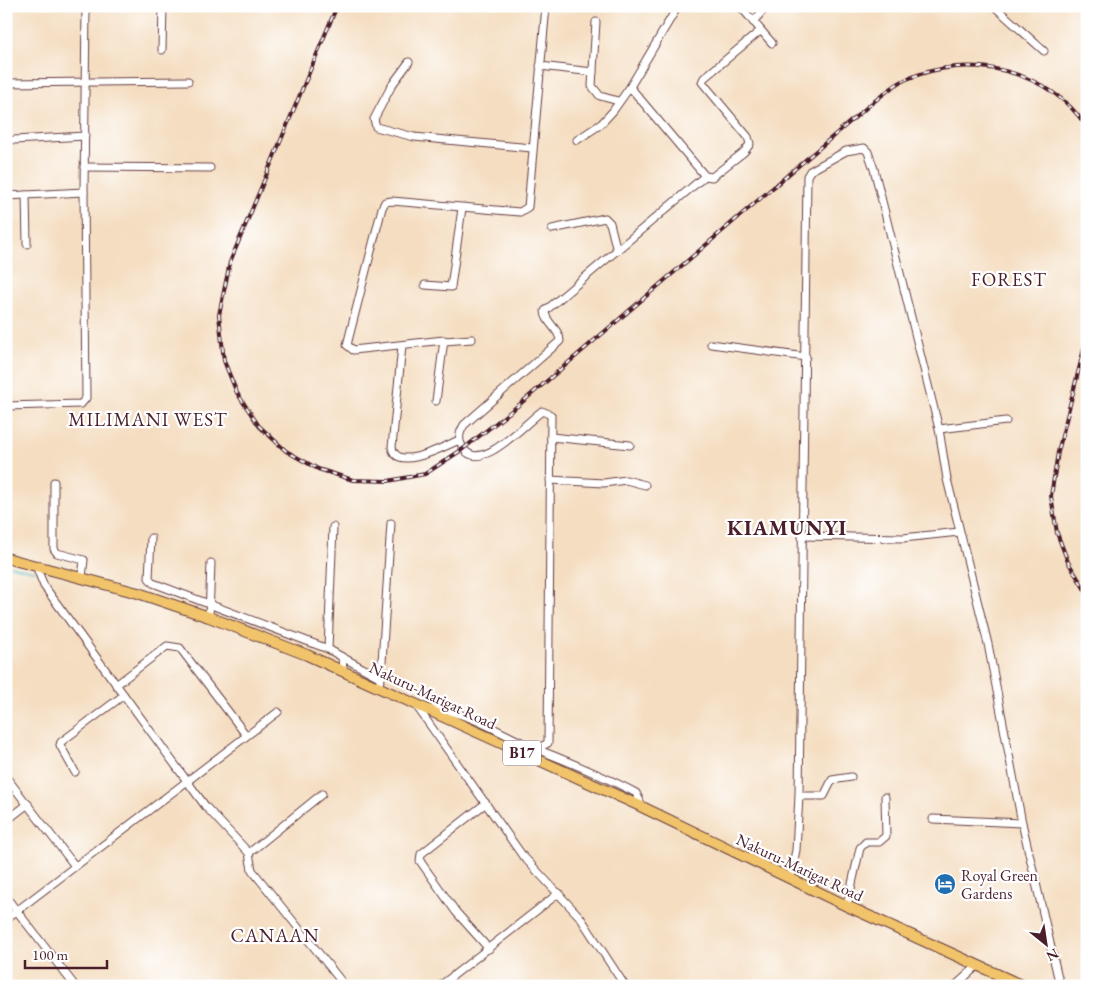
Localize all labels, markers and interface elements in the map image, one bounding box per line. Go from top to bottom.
district label: FOREST [971,267,1047,292]
district label: MILIMANI WEST [68,407,228,432]
district label: KIAMUNYI [727,514,847,541]
street label: Nakuru-Marigat Road [366,657,501,735]
road number: B17 [503,740,541,766]
street label: Nakuru-Marigat Road [733,829,868,907]
place label: Royal Green Gardens [961,865,1038,904]
hotel icon: Royal Green Gardens [933,872,957,896]
north arrow [1020,920,1070,970]
district label: CANAAN [230,923,320,948]
scale bar [25,937,108,969]
text: 100 m [32,945,69,964]
text: N [1043,945,1062,966]

